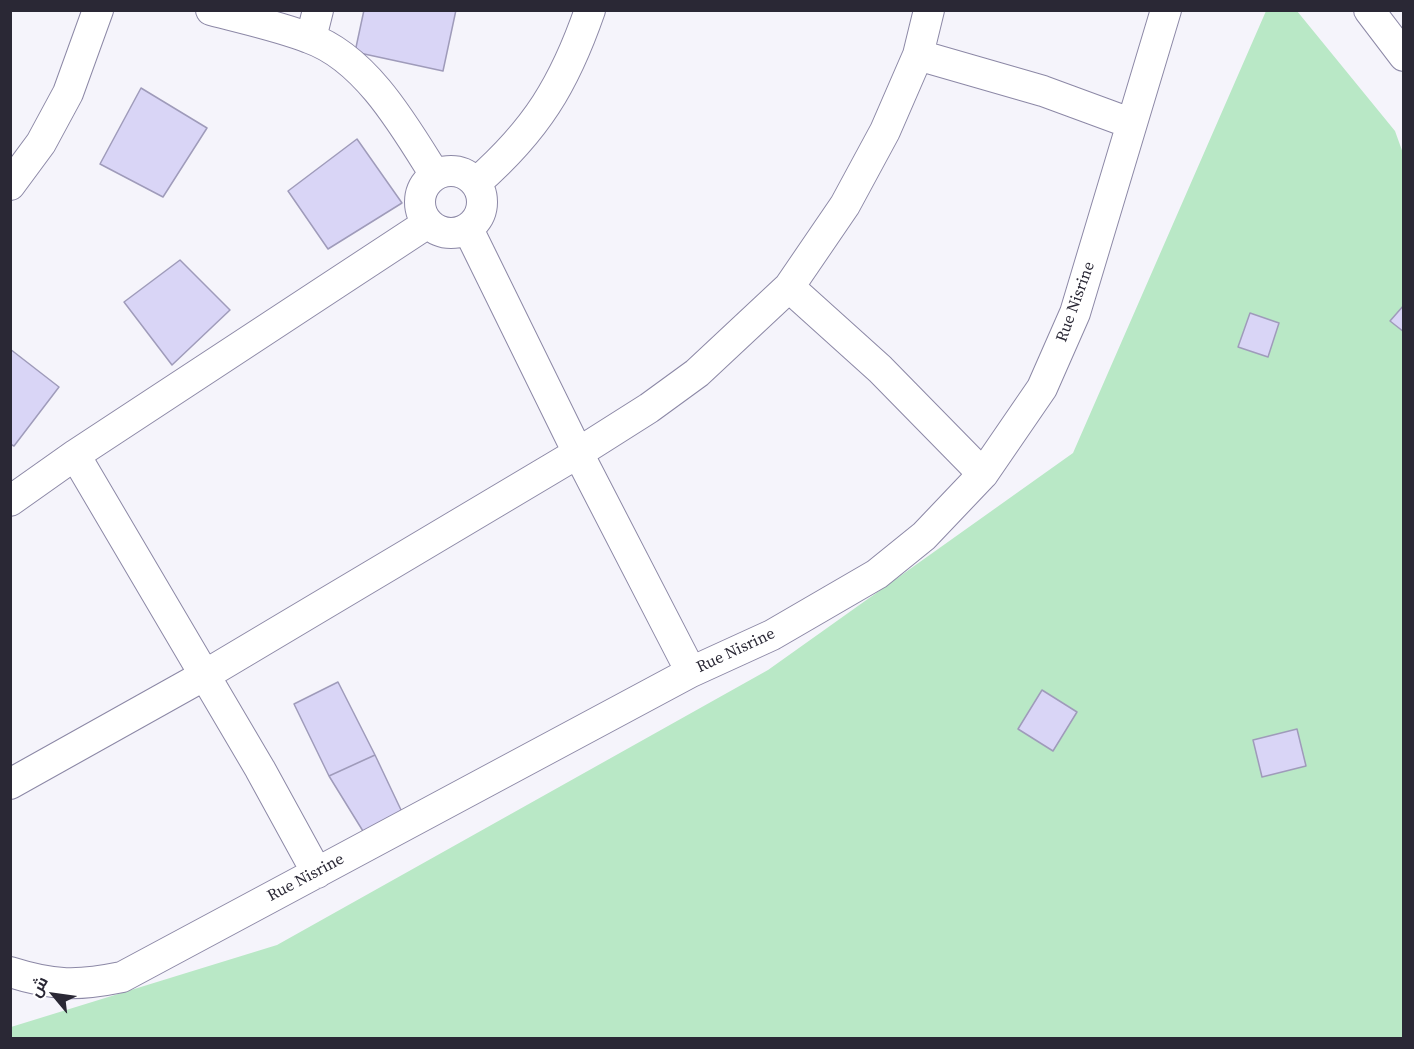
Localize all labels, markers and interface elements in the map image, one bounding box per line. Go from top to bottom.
street label: Rue Nisrine [1053,259,1099,345]
street label: Rue Nisrine [694,625,778,677]
street label: Rue Nisrine [264,850,348,906]
north arrow [24,965,84,1025]
text: ش [24,972,53,1001]

